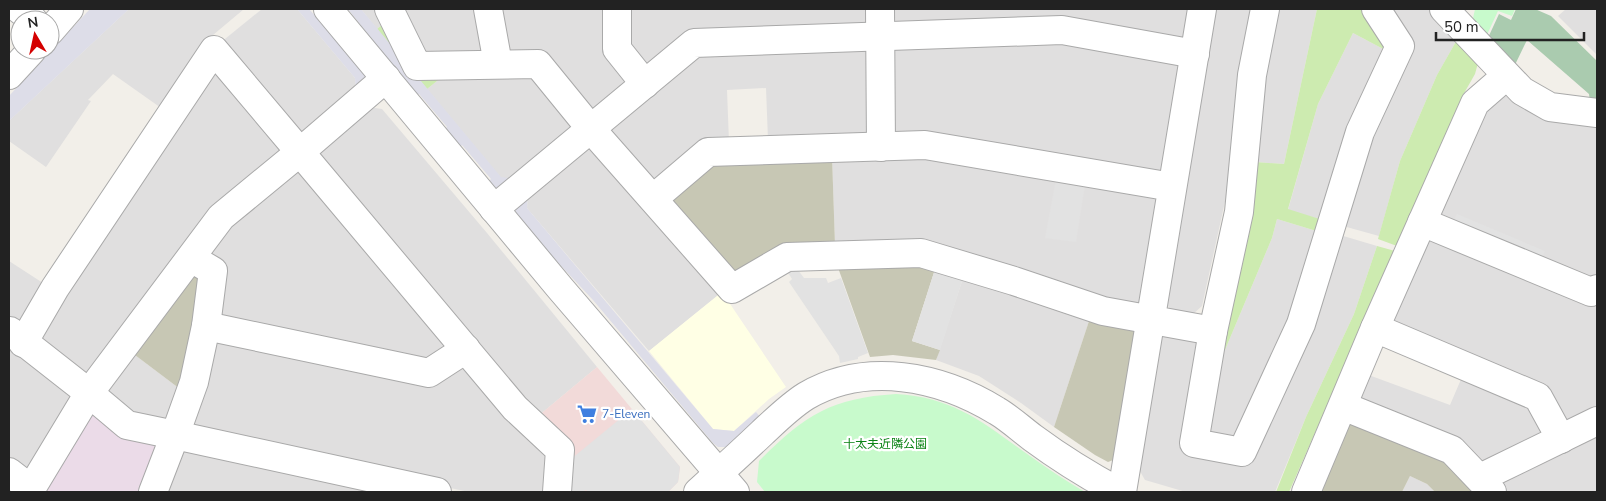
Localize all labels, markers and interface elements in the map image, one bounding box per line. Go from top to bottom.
north arrow [10,10,60,60]
scale bar [1436,10,1584,42]
text: N [26,12,40,33]
text: 50 m [1444,17,1479,37]
supermarket icon: 7-Eleven [576,403,598,425]
place label: 7-Eleven [602,406,650,422]
park label: 十太夫近隣公園 [843,436,927,452]

